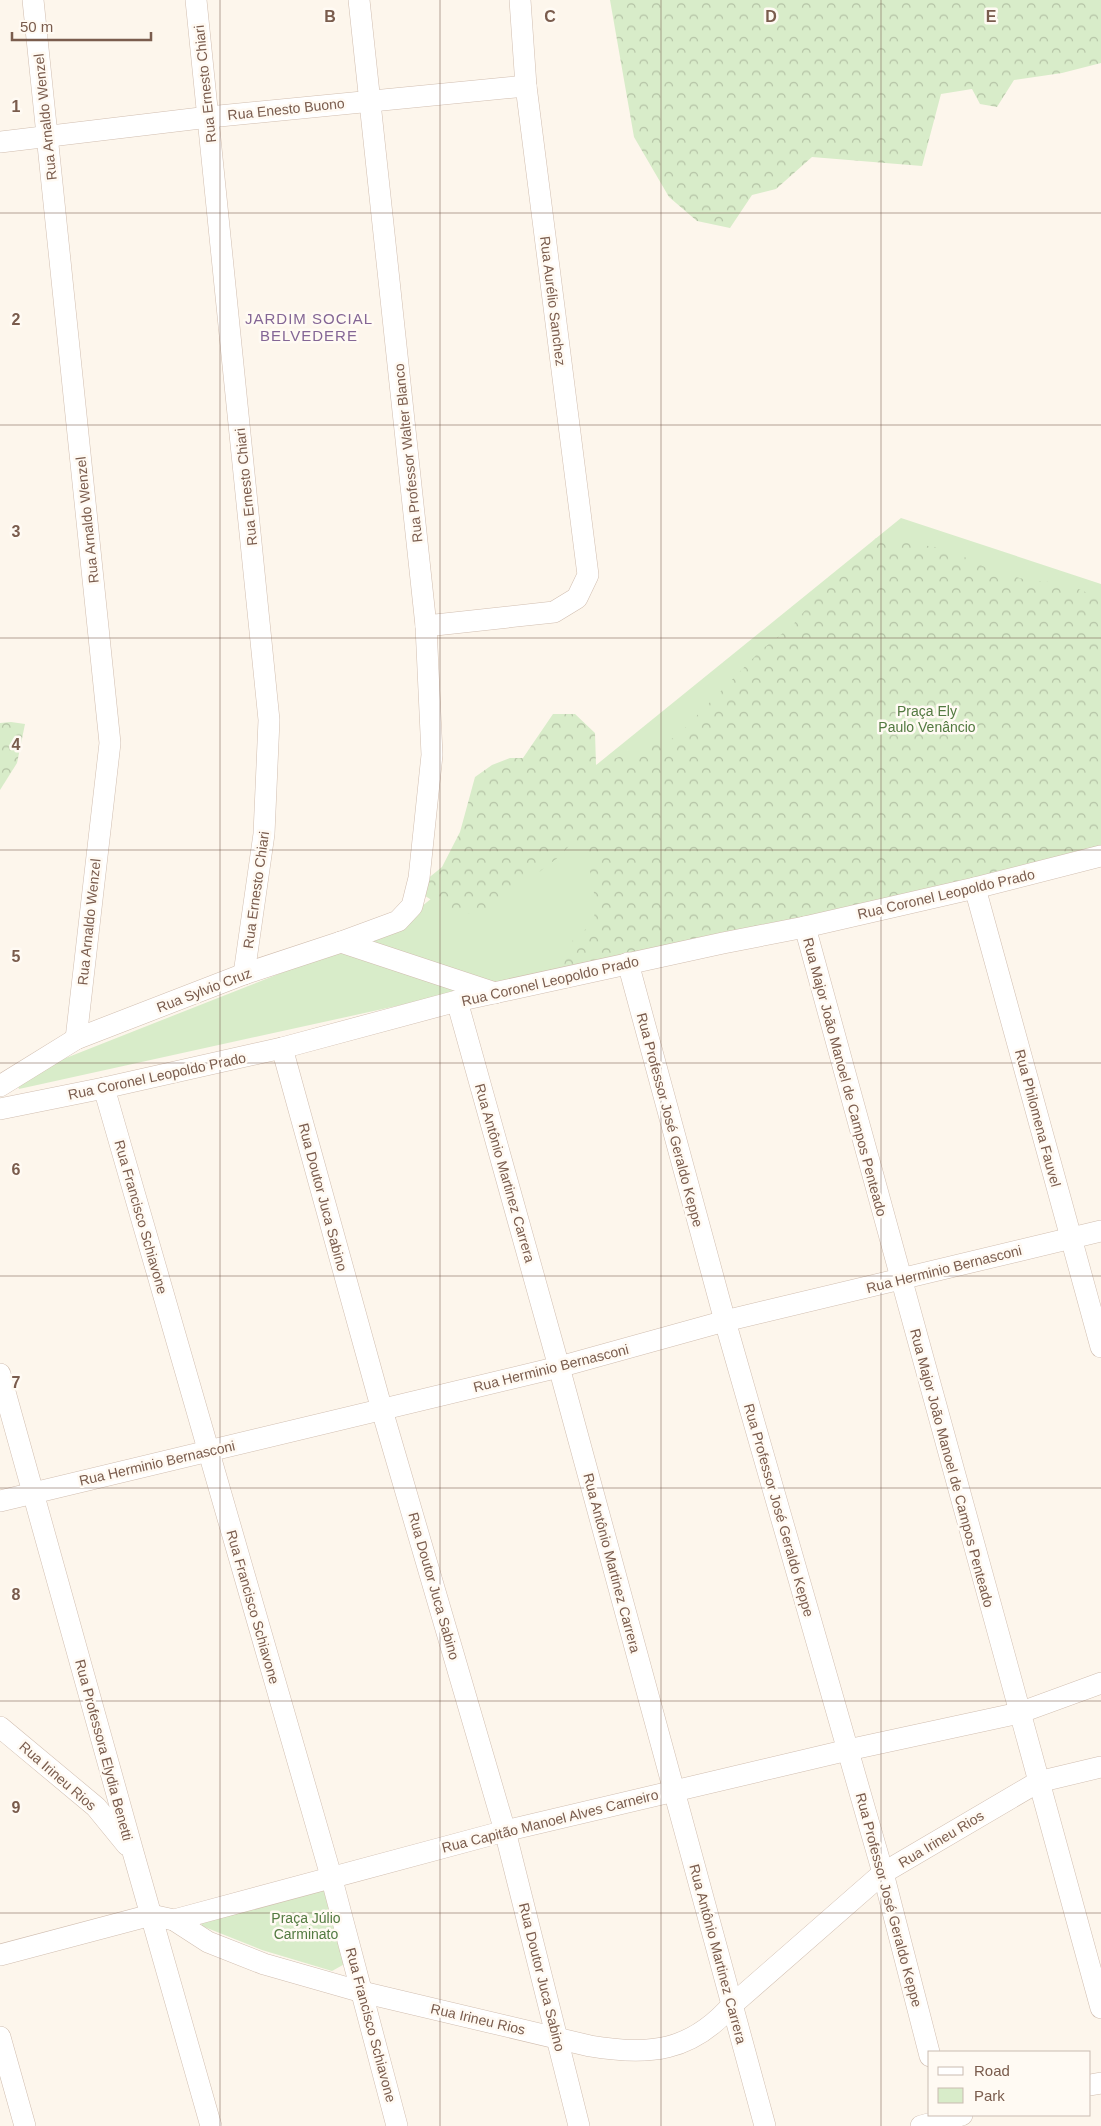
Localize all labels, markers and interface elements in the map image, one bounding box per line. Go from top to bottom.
text: B [324,8,336,25]
text: C [544,8,556,25]
text: D [765,8,777,25]
text: E [986,8,997,25]
scale bar [12,10,151,42]
text: 50 m [20,18,53,35]
street label: Rua Ernesto Chiari [191,24,219,144]
street label: Rua Arnaldo Wenzel [30,53,60,181]
street label: Rua Enesto Buono [227,95,345,123]
text: 1 [12,98,21,115]
street label: Rua Aurélio Sanchez [537,235,569,367]
district label: JARDIM SOCIAL BELVEDERE [245,310,373,344]
text: 2 [12,311,21,328]
street label: Rua Professor Walter Blanco [391,362,425,543]
street label: Rua Ernesto Chiari [232,427,260,547]
street label: Rua Arnaldo Wenzel [72,456,102,584]
text: 3 [12,523,21,540]
park label: Praça Ely Paulo Venâncio [878,703,976,735]
text: 4 [12,736,21,753]
street label: Rua Ernesto Chiari [240,830,272,950]
street label: Rua Arnaldo Wenzel [74,858,104,986]
street label: Rua Coronel Leopoldo Prado [856,866,1036,922]
street label: Rua Major João Manoel de Campos Penteado [800,936,890,1218]
text: 5 [12,948,21,965]
street label: Rua Coronel Leopoldo Prado [460,953,640,1009]
street label: Rua Sylvio Cruz [154,965,254,1015]
street label: Rua Professor José Geraldo Keppe [634,1011,706,1229]
street label: Rua Philomena Fauvel [1012,1048,1064,1188]
street label: Rua Coronel Leopoldo Prado [67,1049,248,1103]
street label: Rua Antônio Martinez Carrera [472,1082,538,1264]
street label: Rua Doutor Juca Sabino [296,1121,351,1273]
street label: Rua Francisco Schiavone [111,1138,171,1296]
text: 6 [12,1161,21,1178]
street label: Rua Herminio Bernasconi [865,1242,1023,1296]
street label: Rua Major João Manoel de Campos Penteado [907,1327,997,1609]
street label: Rua Herminio Bernasconi [472,1341,630,1395]
text: 7 [12,1374,21,1391]
street label: Rua Professor José Geraldo Keppe [741,1402,817,1619]
street label: Rua Herminio Bernasconi [77,1437,237,1489]
street label: Rua Antônio Martinez Carrera [580,1471,644,1655]
street label: Rua Doutor Juca Sabino [405,1510,463,1662]
street label: Rua Francisco Schiavone [223,1528,283,1686]
text: 8 [12,1586,21,1603]
street label: Rua Professora Elydia Benetti [72,1658,136,1842]
street label: Rua Irineu Rios [16,1738,100,1814]
street label: Rua Capitão Manoel Alves Carneiro [440,1786,660,1856]
street label: Rua Professor José Geraldo Keppe [853,1791,925,2009]
text: 9 [12,1799,21,1816]
street label: Rua Irineu Rios [896,1807,986,1871]
street label: Rua Antônio Martinez Carrera [686,1862,750,2046]
street label: Rua Doutor Juca Sabino [516,1901,568,2053]
park label: Praça Júlio Carminato [271,1910,341,1942]
street label: Rua Francisco Schiavone [343,1946,399,2104]
street label: Rua Irineu Rios [429,2000,527,2038]
legend [928,2051,1091,2116]
text: Road [974,2062,1010,2079]
text: Park [974,2087,1005,2104]

